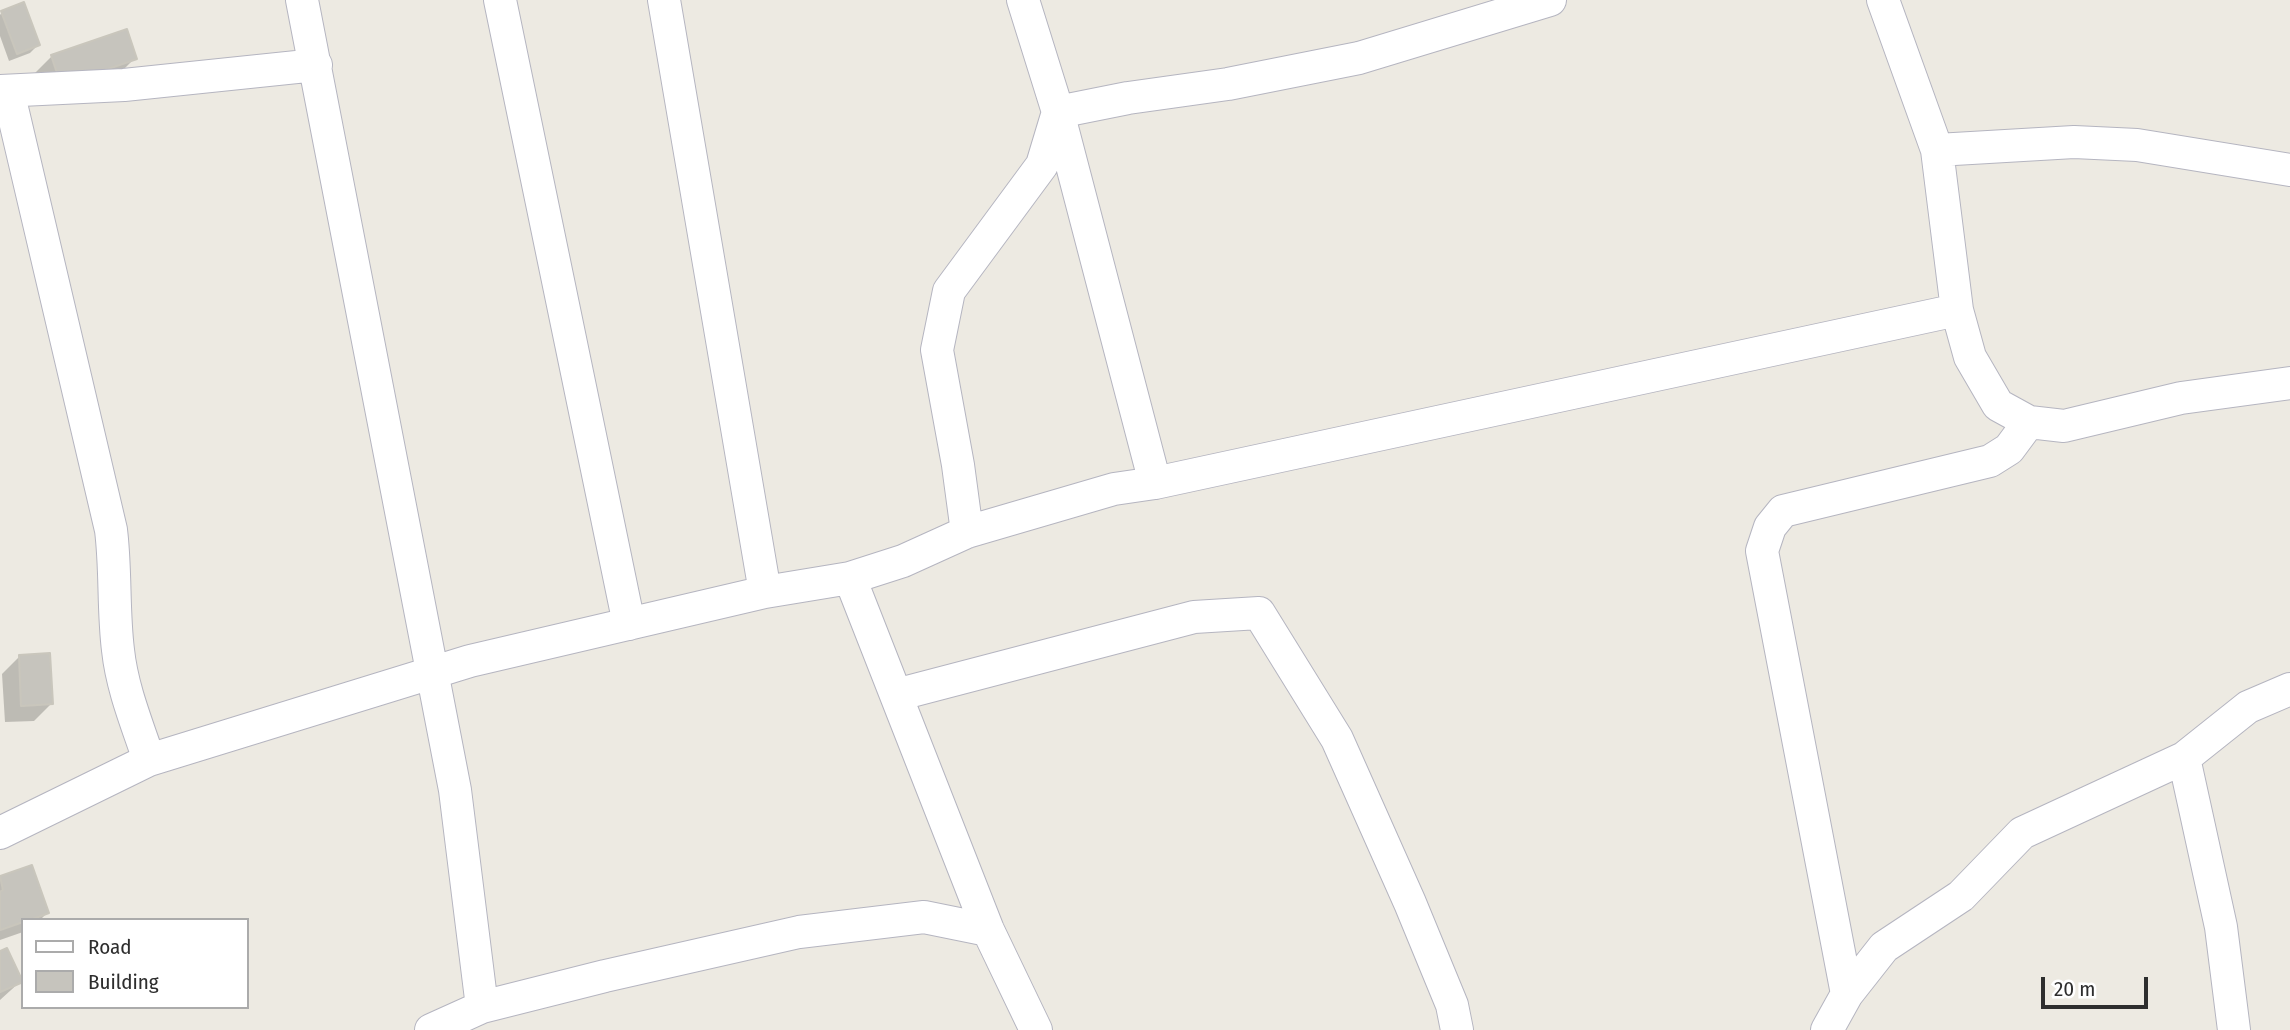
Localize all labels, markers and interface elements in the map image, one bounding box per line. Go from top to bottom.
legend [21,918,248,1009]
text: Road [88,934,132,960]
scale bar [2045,964,2152,1008]
text: Building [88,969,159,995]
text: 20 m [2054,976,2095,1002]

